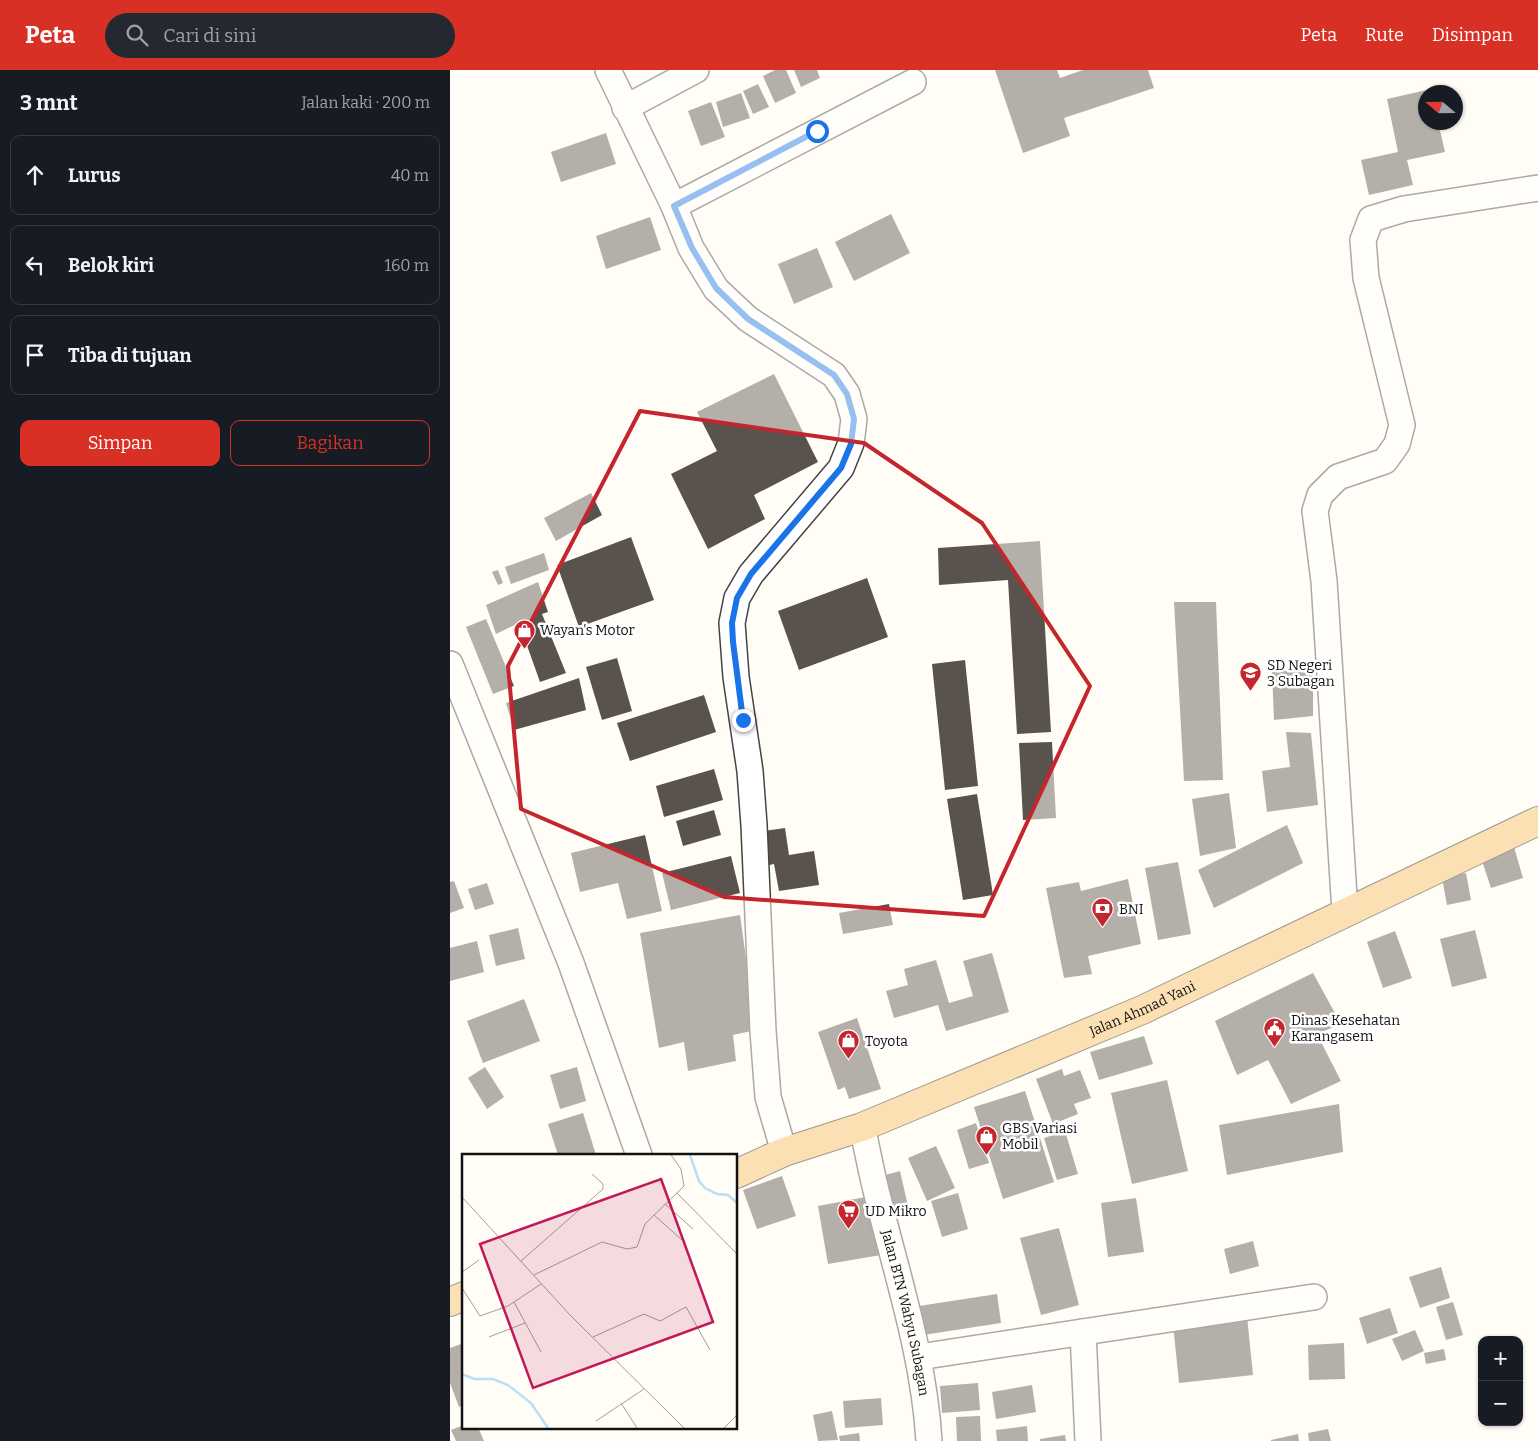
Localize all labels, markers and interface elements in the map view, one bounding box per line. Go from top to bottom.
search box [105,13,455,58]
text: Peta [25,21,75,49]
icon: search [123,21,151,49]
text: Cari di sini [163,24,256,47]
text: Peta [1301,24,1337,46]
text: Rute [1365,24,1404,46]
text: Disimpan [1432,24,1513,46]
north arrow [1418,85,1463,130]
text: 3 mnt [20,90,78,116]
text: Jalan kaki · 200 m [301,93,430,112]
route start [806,120,829,143]
icon: ahead [21,161,49,189]
text: Lurus [68,164,121,187]
text: 40 m [391,166,429,185]
icon: left [21,251,49,279]
text: Belok kiri [68,254,154,277]
text: 160 m [384,256,429,275]
icon: arrive [21,341,49,369]
text: Tiba di tujuan [68,344,192,367]
button: Simpan [20,420,220,466]
button: Bagikan [230,420,430,466]
shop icon: Wayan's Motor [512,618,536,649]
place label: Wayan's Motor [540,622,635,639]
place label: SD Negeri 3 Subagan [1267,657,1335,690]
school or university icon: SD Negeri 3 Subagan [1239,661,1263,692]
route end [732,709,755,732]
bank icon: BNI [1091,897,1115,928]
place label: BNI [1119,901,1144,918]
street label: Jalan Ahmad Yani [1086,977,1198,1040]
place label: Dinas Kesehatan Karangasem [1291,1012,1400,1045]
public building icon: Dinas Kesehatan Karangasem [1263,1016,1287,1047]
shop icon: Toyota [837,1029,861,1060]
place label: Toyota [865,1033,908,1050]
place label: GBS Variasi Mobil [1002,1120,1077,1153]
shop icon: GBS Variasi Mobil [974,1124,998,1155]
inset map [462,1154,738,1428]
supermarket icon: UD Mikro [837,1199,861,1230]
place label: UD Mikro [865,1203,926,1220]
street label: Jalan BTN Wahyu Subagan [878,1227,933,1397]
map controls [1478,1336,1523,1426]
button: + [1478,1336,1523,1381]
button: − [1478,1381,1523,1426]

